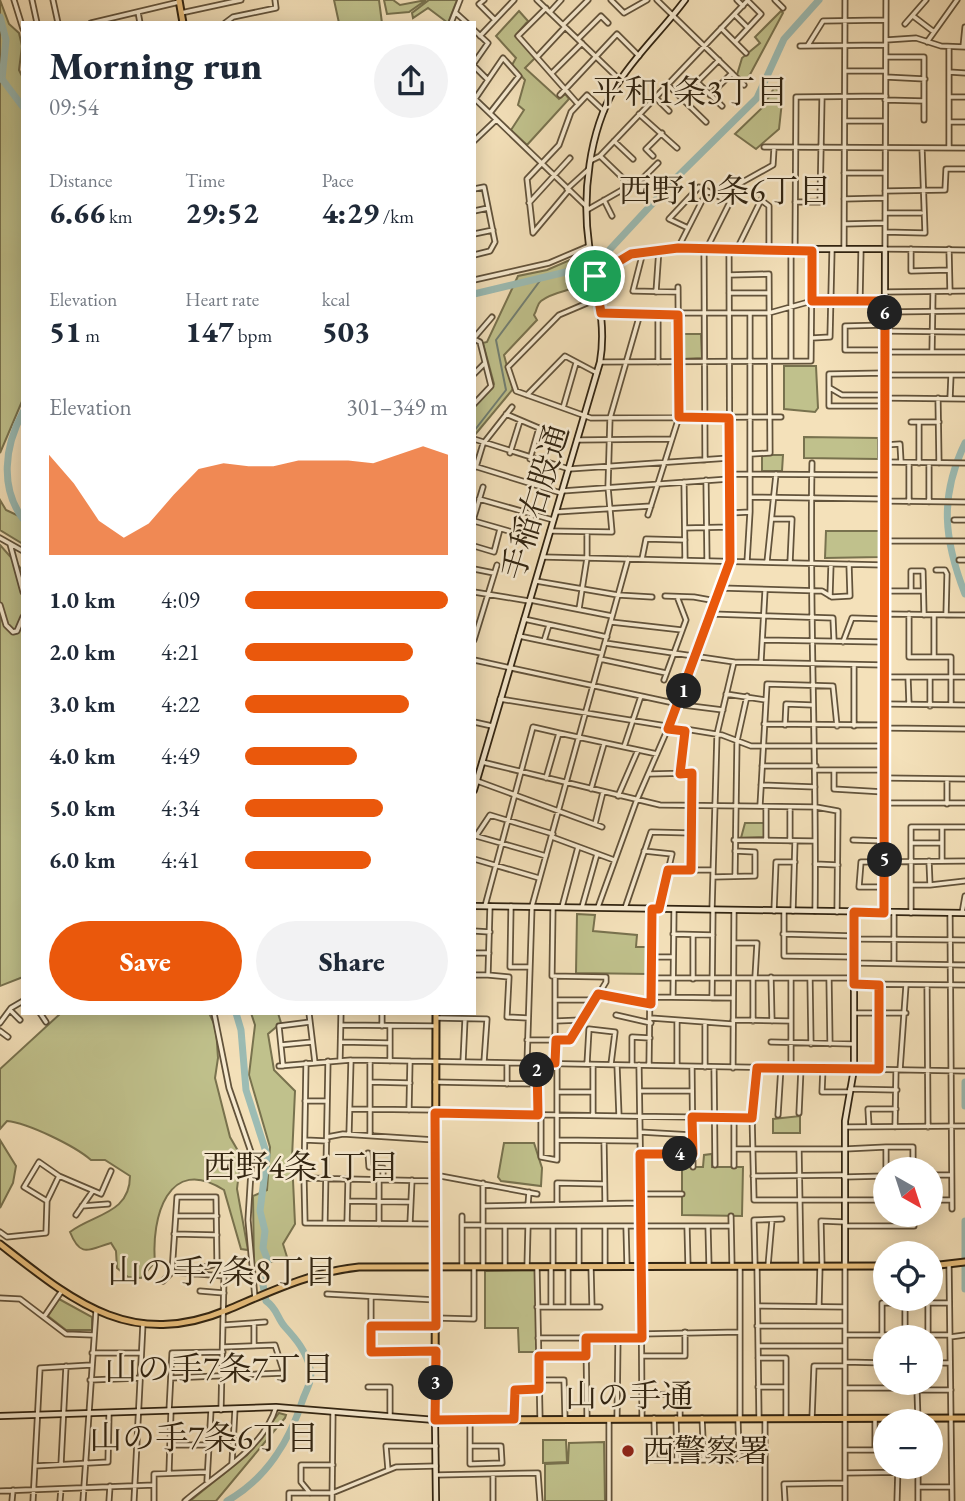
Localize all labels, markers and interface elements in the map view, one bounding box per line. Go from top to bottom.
text: Morning run [49,41,262,90]
button: share [374,44,448,118]
district label: 平和1条3丁目 [592,70,788,113]
text: 09:54 [49,92,99,122]
text: Distance [49,168,112,193]
text: Time [185,168,225,193]
text: Pace [322,168,354,193]
district label: 西野10条6丁目 [619,169,831,212]
text: 6.66 [49,193,105,232]
text: 29:52 [185,193,259,232]
text: 4:29 [322,193,379,232]
text: km [105,204,133,229]
text: /km [379,204,414,229]
pin [565,246,625,306]
icon: arrive [576,257,614,295]
text: Elevation [49,287,117,312]
text: Heart rate [185,287,259,312]
text: kcal [322,287,350,312]
pin: 6 [868,296,903,330]
text: 6 [879,300,890,325]
text: 51 [49,312,81,351]
text: 147 [185,312,234,351]
text: 503 [322,312,370,351]
text: m [81,323,100,348]
text: bpm [234,323,272,348]
text: Elevation [49,392,132,422]
text: 301–349 m [347,392,448,422]
street label: 手稲右股通 [492,419,578,585]
text: 1.0 km [49,585,116,615]
text: 4:09 [161,585,200,615]
text: 2.0 km [49,637,116,667]
text: 4:21 [161,637,200,667]
pin: 1 [666,674,702,708]
text: 1 [678,678,689,703]
text: 3.0 km [49,689,116,719]
text: 4:22 [161,689,200,719]
text: 4.0 km [49,741,116,771]
text: 4:49 [161,741,200,771]
text: 5.0 km [49,793,116,823]
text: 4:34 [161,793,200,823]
pin: 5 [868,842,903,878]
text: 6.0 km [49,845,116,875]
text: 4:41 [161,845,200,875]
text: 5 [879,847,890,872]
button: Save [49,921,242,1001]
button: Share [256,921,448,1001]
pin: 2 [520,1052,554,1088]
text: 2 [531,1057,542,1082]
pin: 4 [662,1136,698,1172]
text: 4 [674,1141,685,1166]
district label: 西野4条1丁目 [203,1145,399,1188]
north arrow [873,1157,943,1227]
map controls [873,1157,943,1479]
button: locate [873,1241,943,1311]
district label: 山の手7条8丁目 [107,1250,337,1293]
button: + [873,1325,943,1395]
district label: 山の手7条7丁目 [104,1347,334,1390]
pin: 3 [418,1366,453,1400]
text: 3 [430,1370,441,1395]
street label: 山の手通 [565,1375,693,1417]
button: − [873,1409,943,1479]
district label: 山の手7条6丁目 [89,1416,319,1459]
place label: 西警察署 [642,1430,770,1472]
marker: 西警察署 [620,1443,636,1459]

